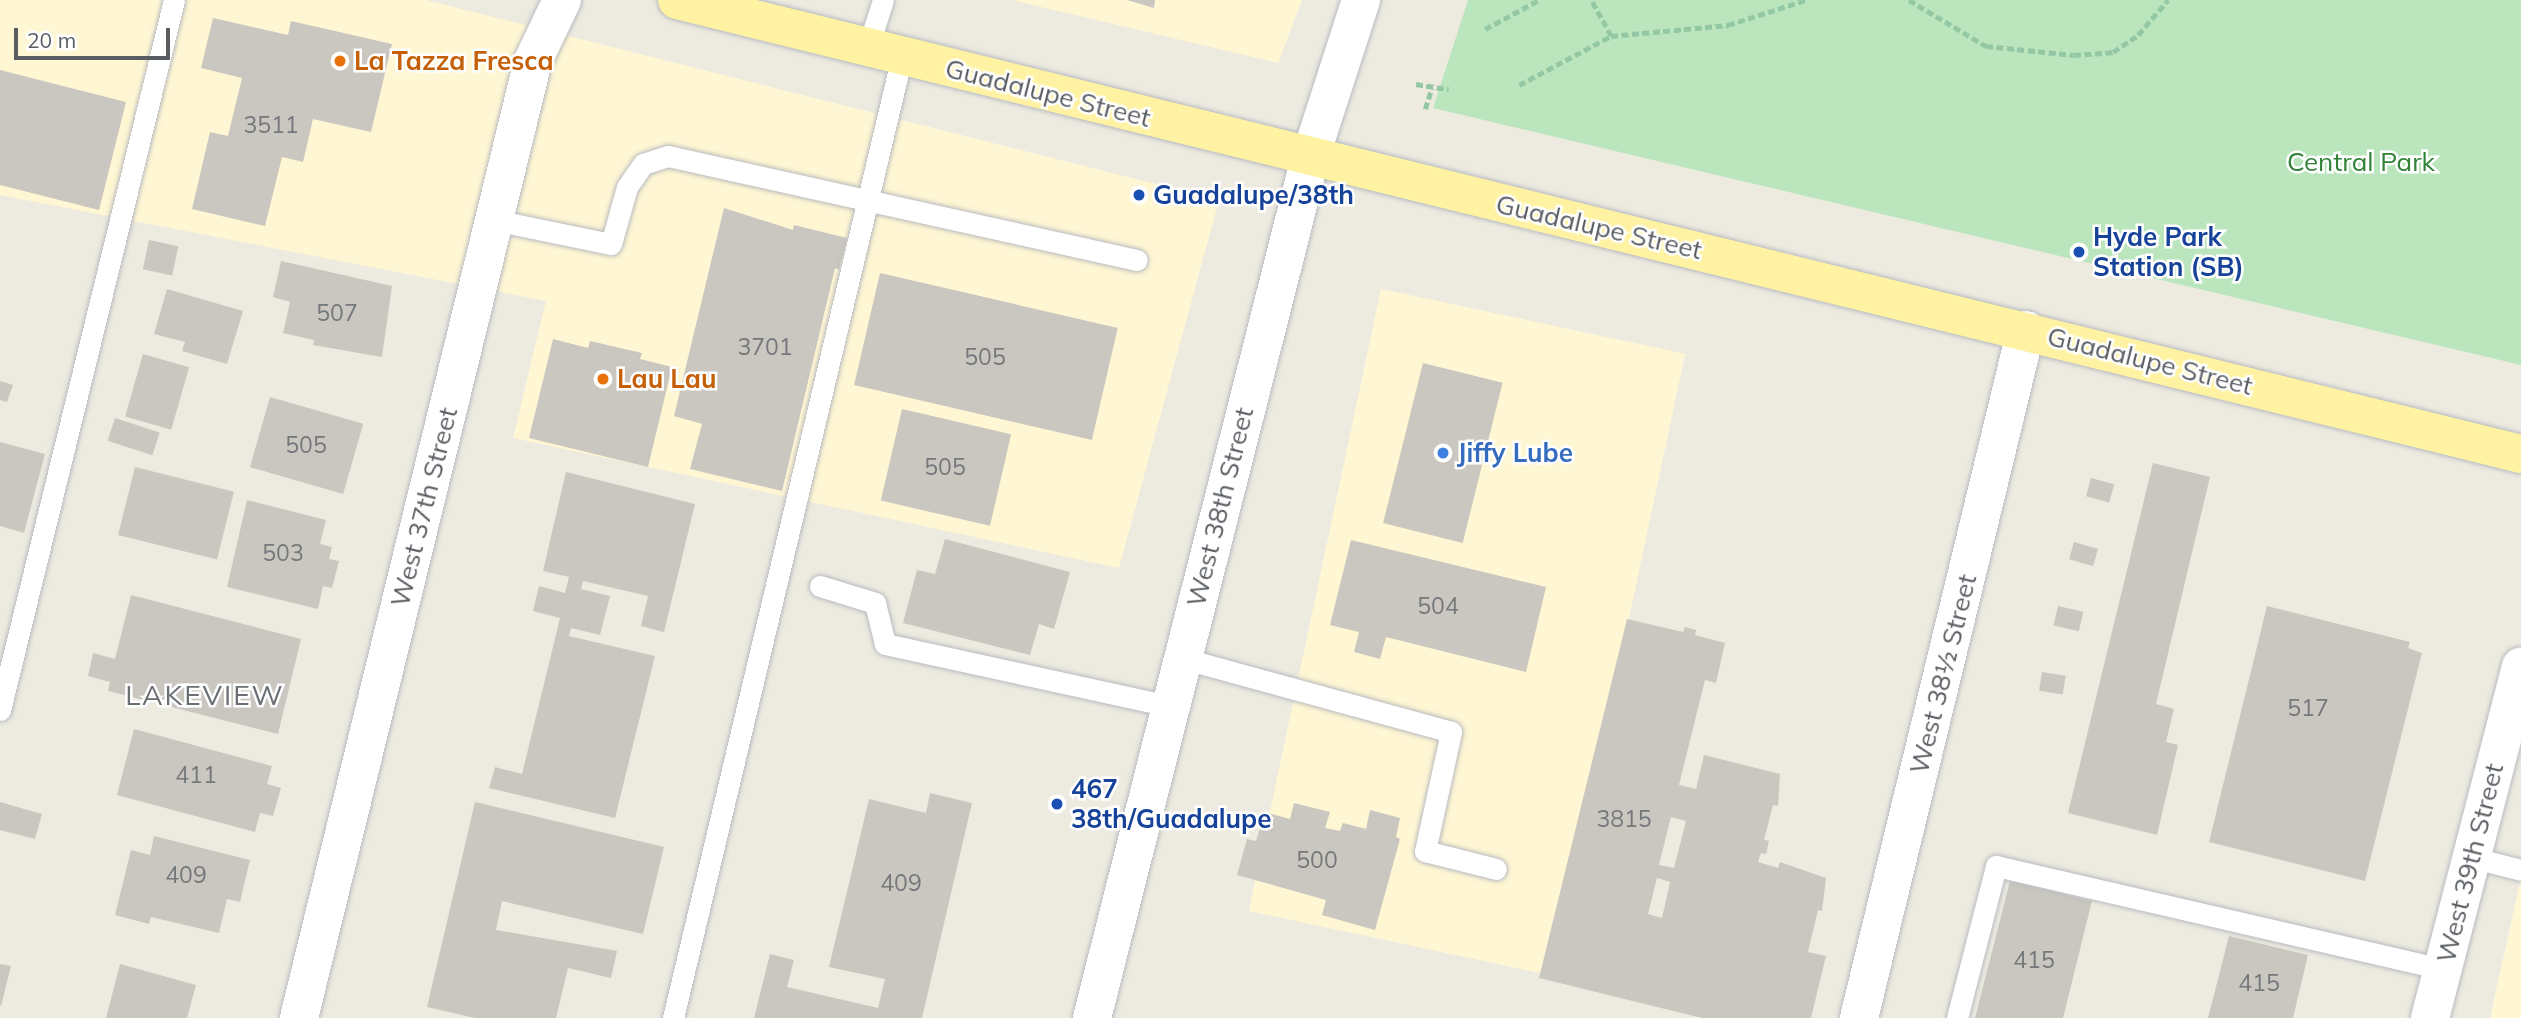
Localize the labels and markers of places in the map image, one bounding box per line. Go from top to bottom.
place label: La Tazza Fresca [354,45,553,77]
marker: La Tazza Fresca [332,53,348,69]
place label: Guadalupe/38th [1153,179,1354,211]
marker: Guadalupe/38th [1131,187,1147,203]
place label: Hyde Park Station (SB) [2093,221,2244,282]
marker: Hyde Park Station (SB) [2071,244,2087,260]
place label: Lau Lau [617,363,716,395]
marker: Lau Lau [595,371,611,387]
place label: Jiffy Lube [1457,437,1573,469]
marker: Jiffy Lube [1435,445,1451,461]
place label: 467 38th/Guadalupe [1071,773,1271,834]
marker: 467 38th/Guadalupe [1049,796,1065,812]

